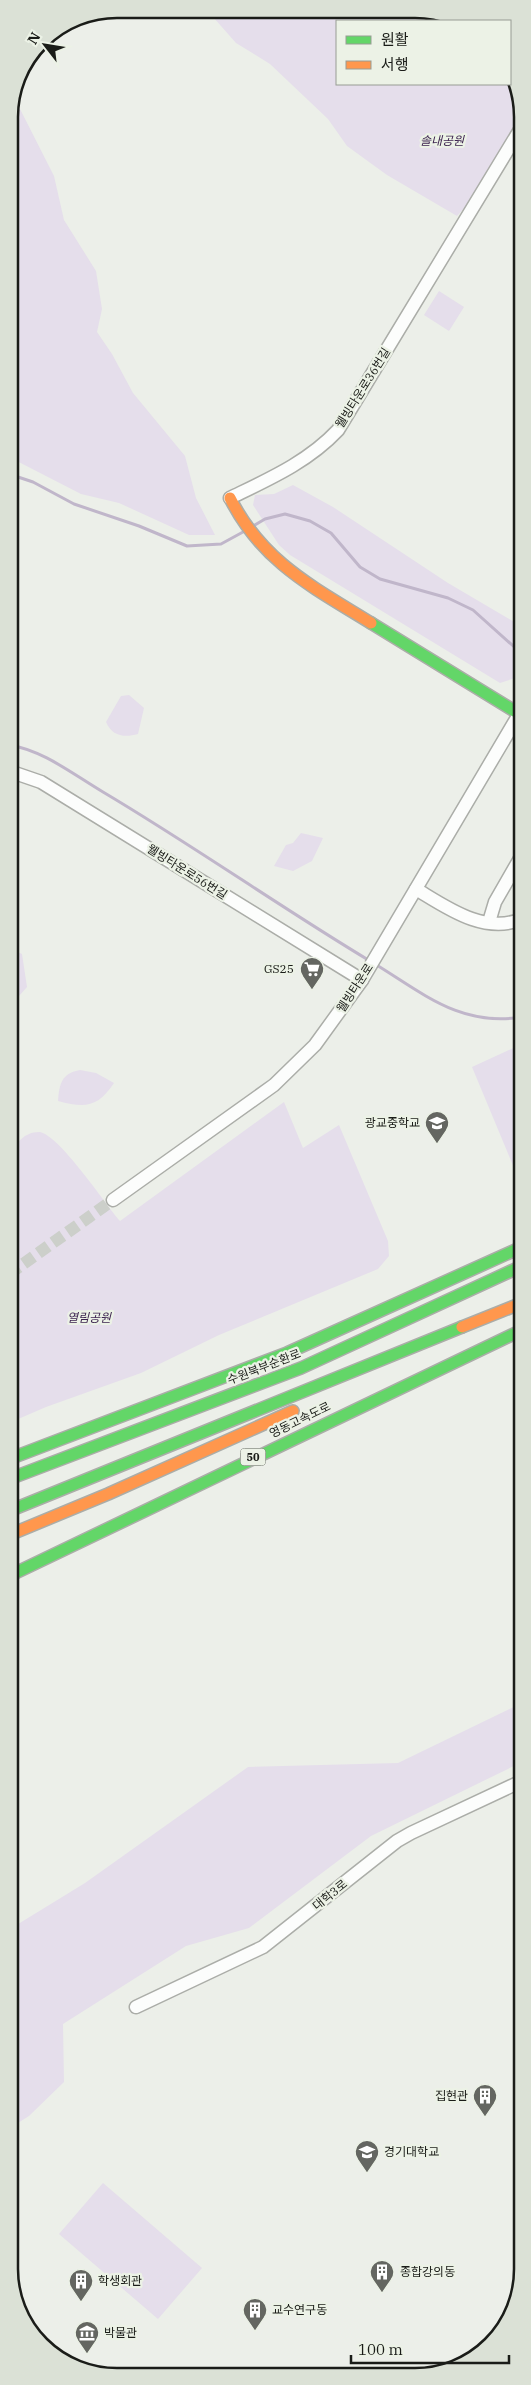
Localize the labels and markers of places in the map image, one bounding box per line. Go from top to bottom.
supermarket icon: GS25 [299,956,325,990]
place label: GS25 [264,961,294,976]
school or university icon: 광교중학교 [424,1110,450,1144]
place label: 광교중학교 [365,1115,420,1130]
building icon: 집현관 [472,2083,498,2117]
place label: 집현관 [435,2088,468,2103]
school or university icon: 경기대학교 [354,2139,380,2173]
place label: 경기대학교 [384,2144,439,2159]
building icon: 종합강의동 [369,2259,395,2293]
place label: 종합강의동 [400,2264,455,2279]
building icon: 학생회관 [68,2268,94,2302]
place label: 학생회관 [98,2273,142,2288]
building icon: 교수연구동 [242,2297,268,2331]
place label: 교수연구동 [272,2302,327,2317]
museum icon: 박물관 [74,2320,100,2354]
place label: 박물관 [104,2325,137,2340]

